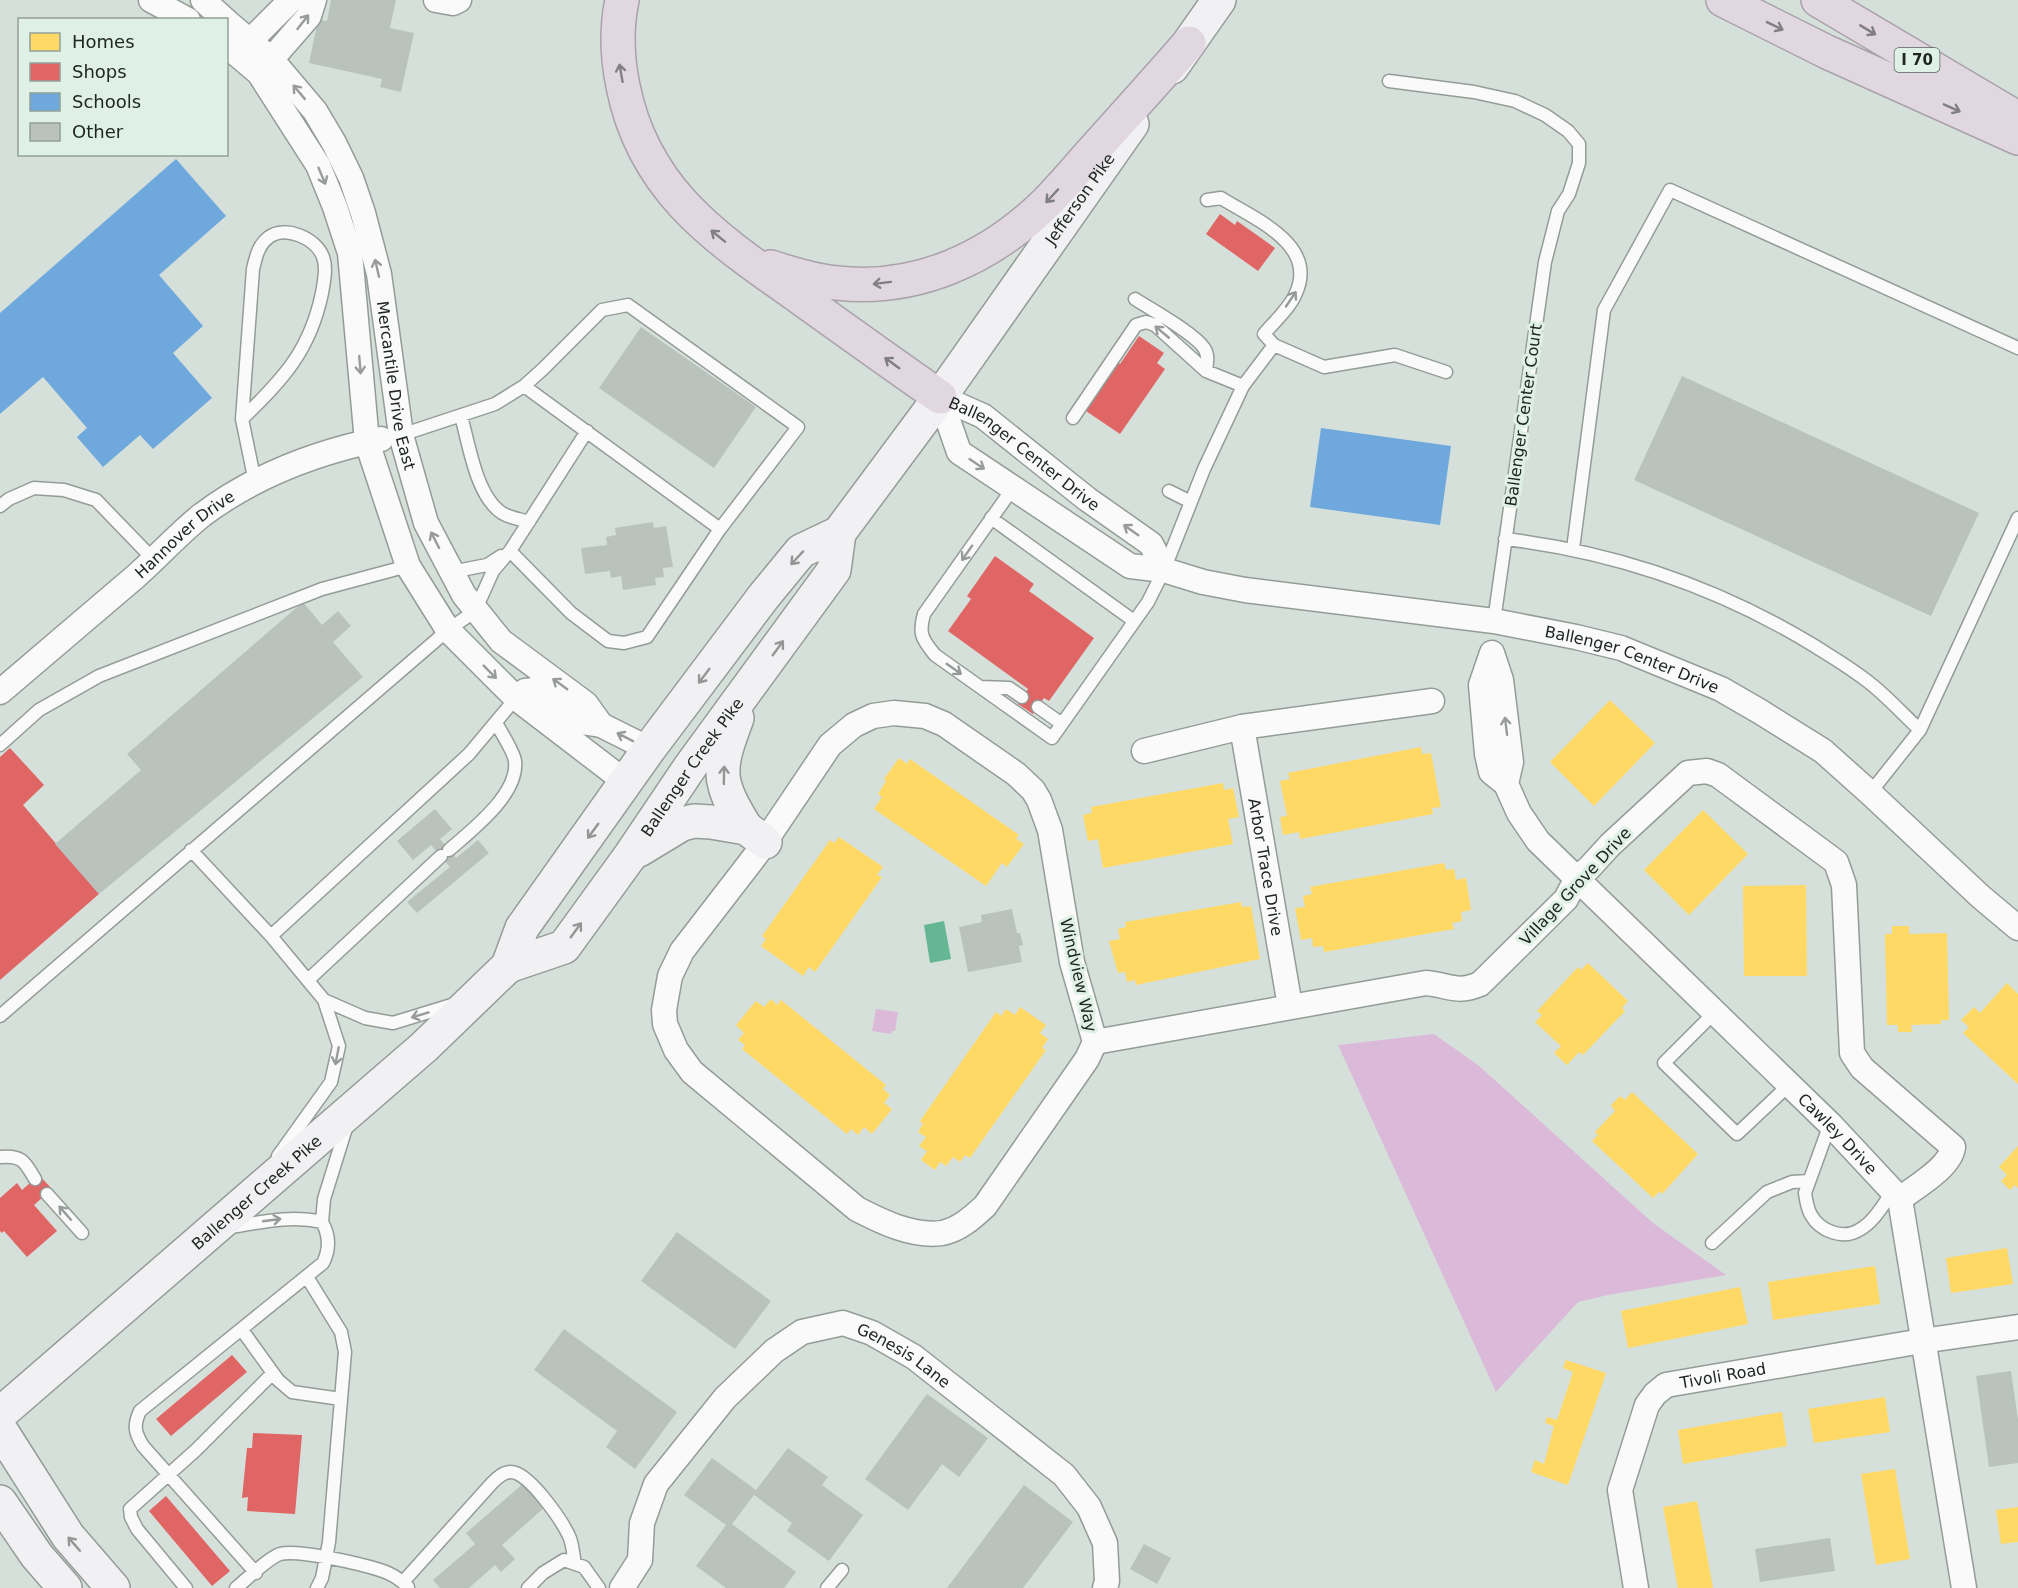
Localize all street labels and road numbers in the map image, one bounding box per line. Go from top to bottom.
road number: I 70 [1894,48,1940,72]
street label: Jefferson Pike [1041,149,1119,249]
street label: Mercantile Drive East [373,300,419,472]
street label: Ballenger Center Court [1501,323,1546,508]
street label: Ballenger Center Drive [946,393,1103,515]
street label: Hannover Drive [131,487,238,583]
street label: Ballenger Center Drive [1543,622,1722,697]
street label: Ballenger Creek Pike [637,694,747,840]
street label: Arbor Trace Drive [1244,797,1287,937]
street label: Village Grove Drive [1516,823,1635,949]
street label: Windview Way [1056,916,1101,1034]
street label: Cawley Drive [1794,1089,1881,1178]
street label: Ballenger Creek Pike [188,1131,325,1254]
street label: Genesis Lane [855,1320,954,1392]
street label: Tivoli Road [1677,1359,1768,1393]

